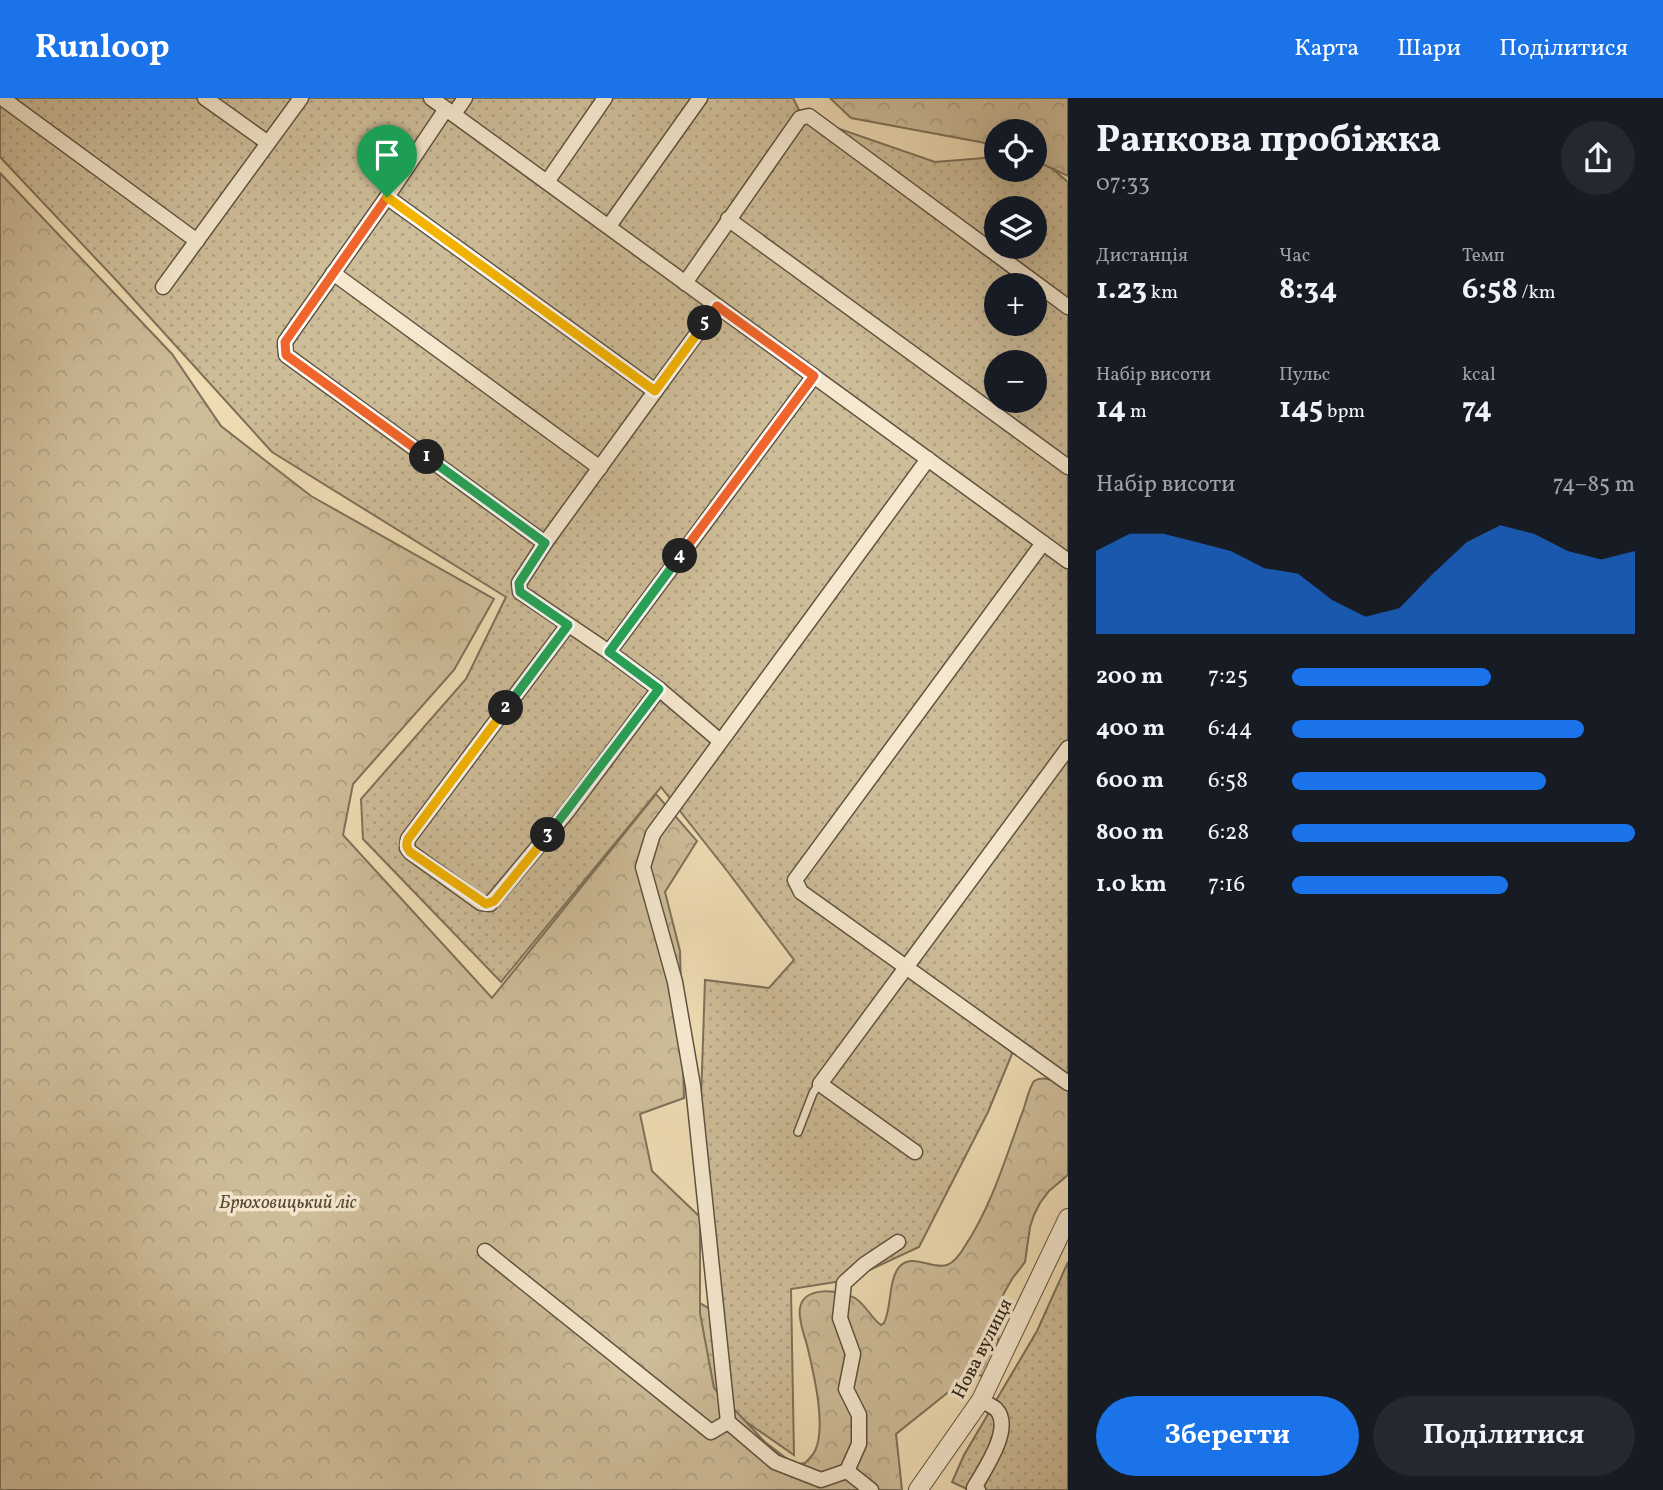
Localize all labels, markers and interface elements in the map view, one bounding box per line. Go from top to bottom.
text: Runloop [35,26,170,72]
text: Карта [1294,32,1359,66]
text: Шари [1397,32,1461,66]
text: Поділитися [1499,32,1628,66]
text: Ранкова пробіжка [1096,115,1441,168]
map controls [984,119,1047,413]
button: locate [984,119,1047,182]
button: share [1561,121,1635,195]
pin [357,125,417,197]
icon: arrive [368,136,406,174]
text: 07:33 [1096,168,1150,200]
button: layers [984,196,1047,259]
text: Дистанція [1096,243,1188,269]
text: Час [1279,243,1310,269]
text: Темп [1462,243,1505,269]
text: 1.23 [1096,269,1147,311]
text: 8:34 [1279,269,1337,311]
text: 6:58 [1462,269,1518,311]
button: + [984,273,1047,336]
text: km [1147,280,1178,306]
text: /km [1518,280,1556,306]
pin: 5 [688,306,722,341]
text: 5 [700,309,709,335]
button: − [984,350,1047,413]
text: Набір висоти [1096,362,1211,388]
text: Пульс [1279,362,1330,388]
text: kcal [1462,362,1496,388]
text: 14 [1096,388,1126,430]
text: 145 [1279,388,1323,430]
text: 74 [1462,388,1492,430]
text: m [1126,399,1147,425]
text: bpm [1323,399,1365,425]
pin: 1 [410,440,444,474]
text: 1 [423,443,430,469]
text: Набір висоти [1096,469,1235,501]
text: 74–85 m [1553,469,1635,501]
pin: 4 [662,538,698,574]
text: 4 [674,542,685,568]
text: 200 m [1096,661,1163,693]
text: 7:25 [1208,661,1248,693]
pin: 2 [489,690,524,726]
text: 2 [501,694,510,720]
text: 400 m [1096,713,1165,745]
text: 6:44 [1208,713,1253,745]
text: 600 m [1096,765,1164,797]
text: 6:58 [1208,765,1248,797]
text: 800 m [1096,817,1164,849]
text: 6:28 [1208,817,1249,849]
pin: 3 [530,818,566,852]
text: 3 [543,821,552,847]
text: 1.0 km [1096,869,1167,901]
text: 7:16 [1208,869,1245,901]
park label: Брюховицький ліс [219,1190,357,1216]
street label: Нова вулиця [946,1294,1019,1404]
button: Зберегти [1096,1396,1359,1476]
button: Поділитися [1373,1396,1635,1476]

